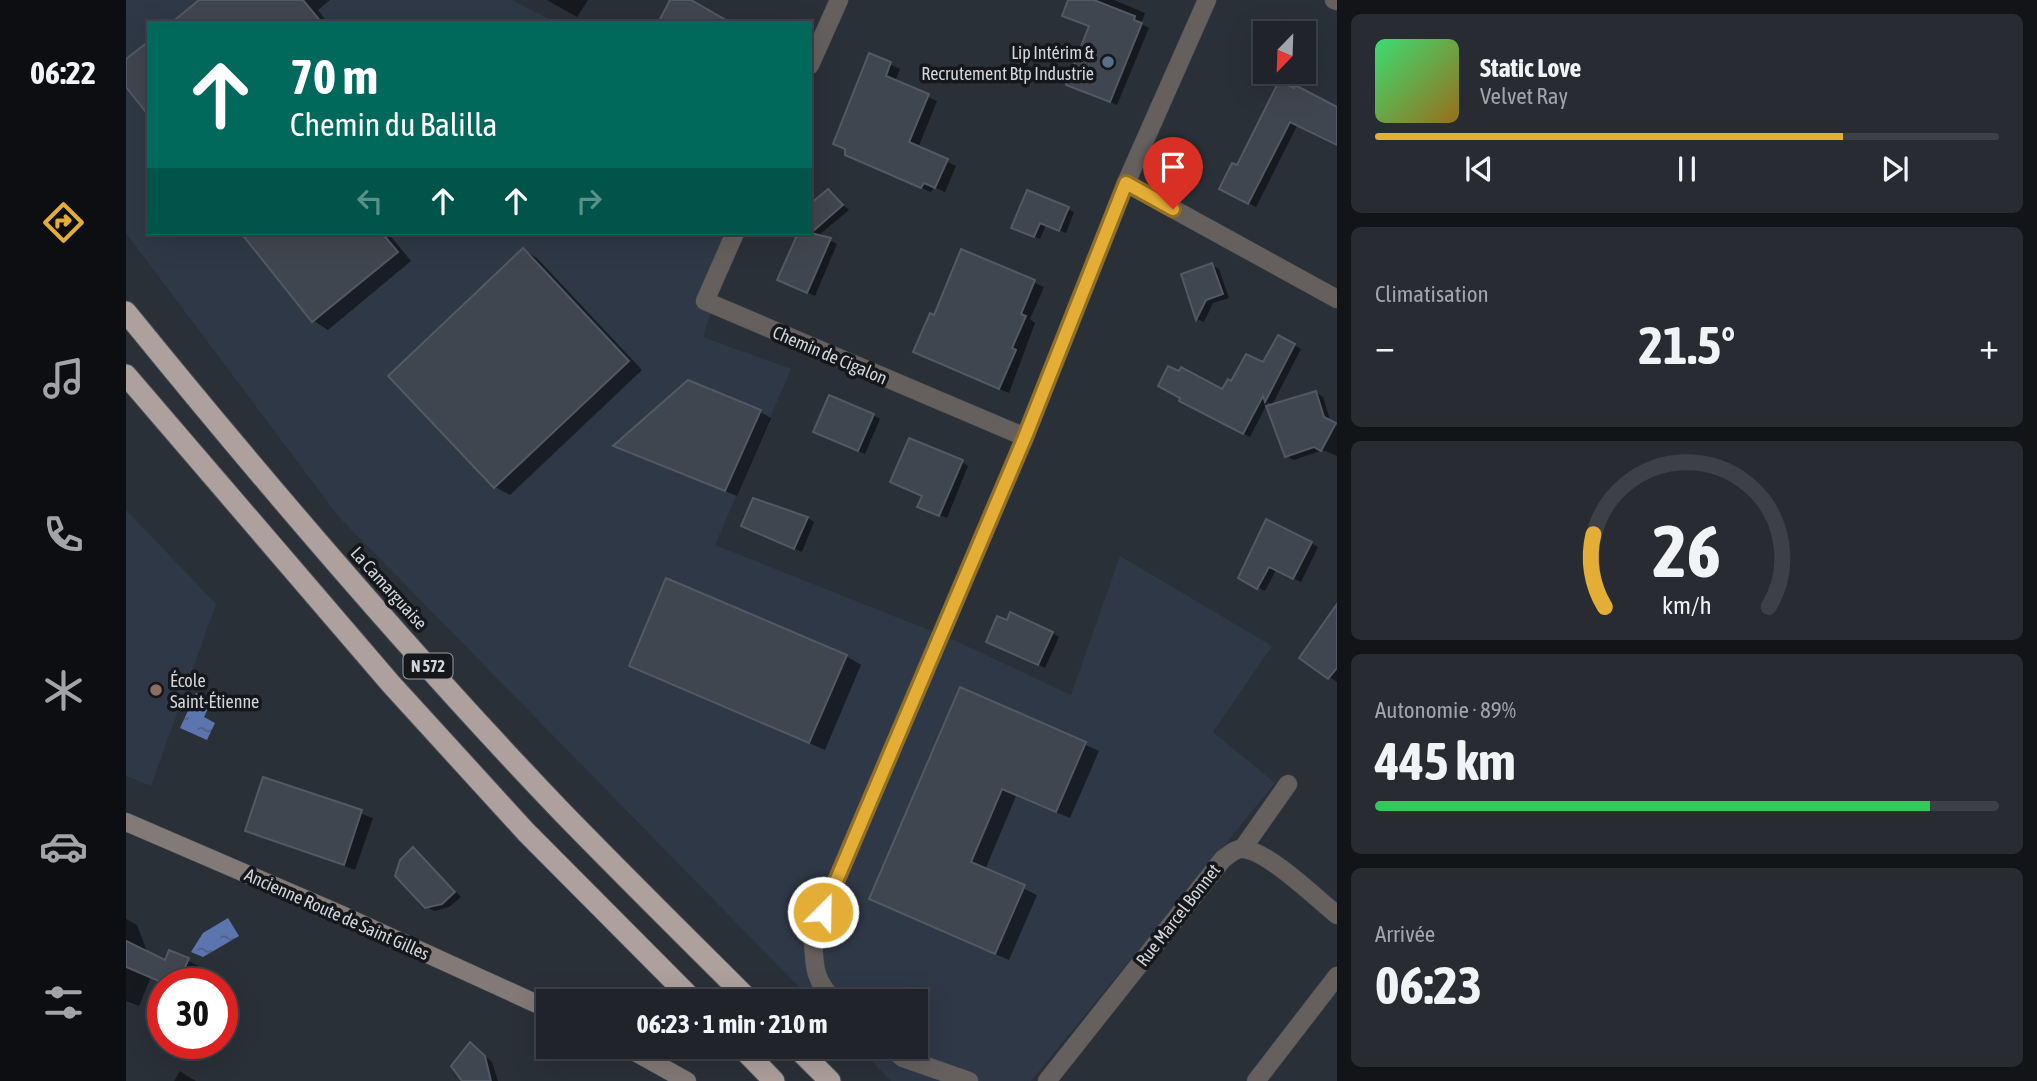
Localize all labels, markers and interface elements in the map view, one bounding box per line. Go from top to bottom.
north arrow [1253,21,1316,84]
map controls [1253,21,1316,84]
place label: Lip Intérim & Recrutement Btp Industrie [921,42,1095,84]
text: 70 m [290,48,378,104]
icon: ahead [175,49,266,140]
text: Static Love [1480,53,1581,83]
text: 06:22 [30,54,96,91]
marker: Lip Intérim & Recrutement Btp Industrie [1100,54,1116,70]
text: Velvet Ray [1480,83,1568,109]
text: Chemin du Balilla [290,106,498,143]
pin [1143,137,1203,209]
icon: arrive [1154,148,1192,186]
icon: previous [1460,150,1498,188]
icon: pause [1668,150,1706,188]
icon: next [1876,150,1914,188]
icon: left [351,182,389,220]
icon: ahead [424,182,462,220]
icon: ahead [497,182,535,220]
icon: right [570,182,608,220]
icon: directions [39,198,88,247]
text: Climatisation [1375,281,1489,307]
text: 21.5° [1639,315,1735,375]
street label: Chemin de Cigalon [770,321,890,389]
text: − [1375,324,1395,367]
text: + [1979,324,1999,367]
icon: music [39,354,88,403]
text: 26 [1653,509,1721,592]
icon: phone [39,510,88,559]
street label: La Camarguaise [346,542,432,634]
text: km/h [1662,590,1712,618]
road number: N 572 [404,653,452,678]
icon: climate [39,666,88,715]
place label: École Saint-Étienne [170,670,259,712]
marker: École Saint-Étienne [148,682,164,698]
text: Autonomie · 89% [1375,697,1516,723]
text: 445 km [1375,731,1516,791]
icon: car [39,822,88,871]
street label: Rue Marcel Bonnet [1132,860,1224,970]
street label: Ancienne Route de Saint Gilles [242,864,432,964]
position arrow [786,875,860,949]
text: Arrivée [1375,921,1435,947]
text: 06:23 [1375,955,1482,1015]
speed limit sign: 30 [147,968,238,1059]
icon: filters [39,978,88,1027]
text: 06:23 · 1 min · 210 m [637,1009,827,1039]

